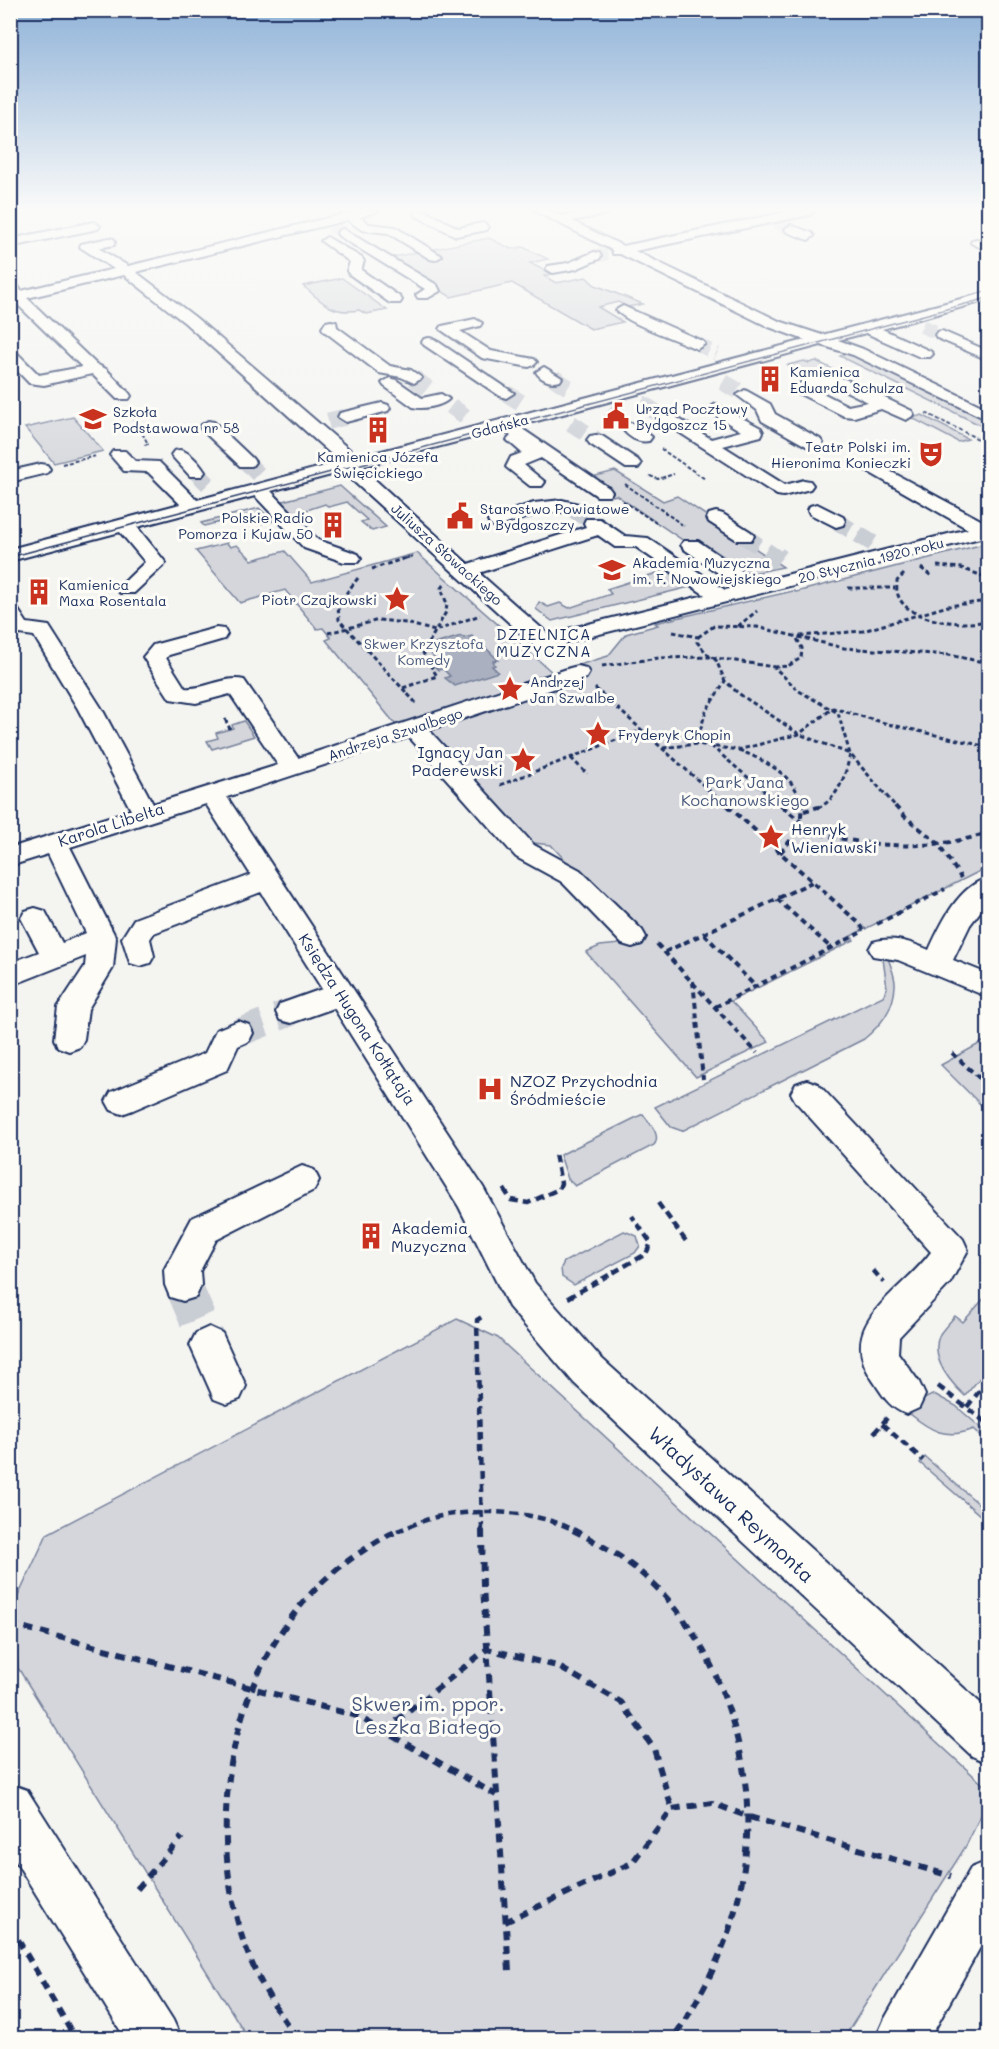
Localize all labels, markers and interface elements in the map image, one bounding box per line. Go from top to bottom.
place label: Kamienica Eduarda Schulza [790,362,904,397]
building icon: Kamienica Eduarda Schulza [755,364,785,394]
place label: Urząd Pocztowy Bydgoszcz 15 [636,399,748,434]
public building icon: Urząd Pocztowy Bydgoszcz 15 [601,401,631,431]
place label: Szkoła Podstawowa nr 58 [113,402,240,437]
school or university icon: Szkoła Podstawowa nr 58 [78,404,108,434]
street label: Gdańska [469,409,531,443]
building icon: Kamienica Józefa Święcickiego [363,415,393,445]
place label: Teatr Polski im. Hieronima Konieczki [771,437,911,472]
theatre icon: Teatr Polski im. Hieronima Konieczki [916,439,946,469]
place label: Kamienica Józefa Święcickiego [317,447,439,482]
street label: Juliusza Słowackiego [387,499,507,609]
place label: Starostwo Powiatowe w Bydgoszczy [480,499,629,534]
public building icon: Starostwo Powiatowe w Bydgoszczy [445,501,475,531]
place label: Polskie Radio Pomorza i Kujaw 50 [178,508,313,543]
building icon: Polskie Radio Pomorza i Kujaw 50 [318,510,348,540]
street label: 20 Stycznia 1920 roku [796,533,946,587]
place label: Akademia Muzyczna im. F. Nowowiejskiego [632,553,781,588]
school or university icon: Akademia Muzyczna im. F. Nowowiejskiego [597,555,627,585]
place label: Kamienica Maxa Rosentala [59,575,167,610]
building icon: Kamienica Maxa Rosentala [24,577,54,607]
place icon: Piotr Czajkowski [382,584,412,614]
place label: Piotr Czajkowski [262,590,377,609]
district label: DZIELNICA MUZYCZNA [496,624,592,661]
park label: Skwer Krzysztofa Komedy [364,634,484,669]
place label: Andrzej Jan Szwalbe [530,672,615,707]
place icon: Andrzej Jan Szwalbe [495,674,525,704]
street label: Andrzeja Szwalbego [325,703,465,765]
place icon: Fryderyk Chopin [583,719,613,749]
place label: Fryderyk Chopin [618,725,731,744]
place label: Ignacy Jan Paderewski [412,741,503,780]
place icon: Ignacy Jan Paderewski [508,745,538,775]
park label: Park Jana Kochanowskiego [681,771,809,810]
street label: Karola Libelta [55,797,167,851]
place label: Henryk Wieniawski [791,818,877,857]
place icon: Henryk Wieniawski [756,822,786,852]
street label: Księdza Hugona Kołłątaja [295,929,421,1109]
place label: NZOZ Przychodnia Śródmieście [510,1070,658,1109]
hospital icon: NZOZ Przychodnia Śródmieście [475,1074,505,1104]
place label: Akademia Muzyczna [391,1217,468,1256]
building icon: Akademia Muzyczna [356,1221,386,1251]
street label: Władysława Reymonta [643,1420,821,1588]
park label: Skwer im. ppor. Leszka Białego [351,1690,505,1739]

